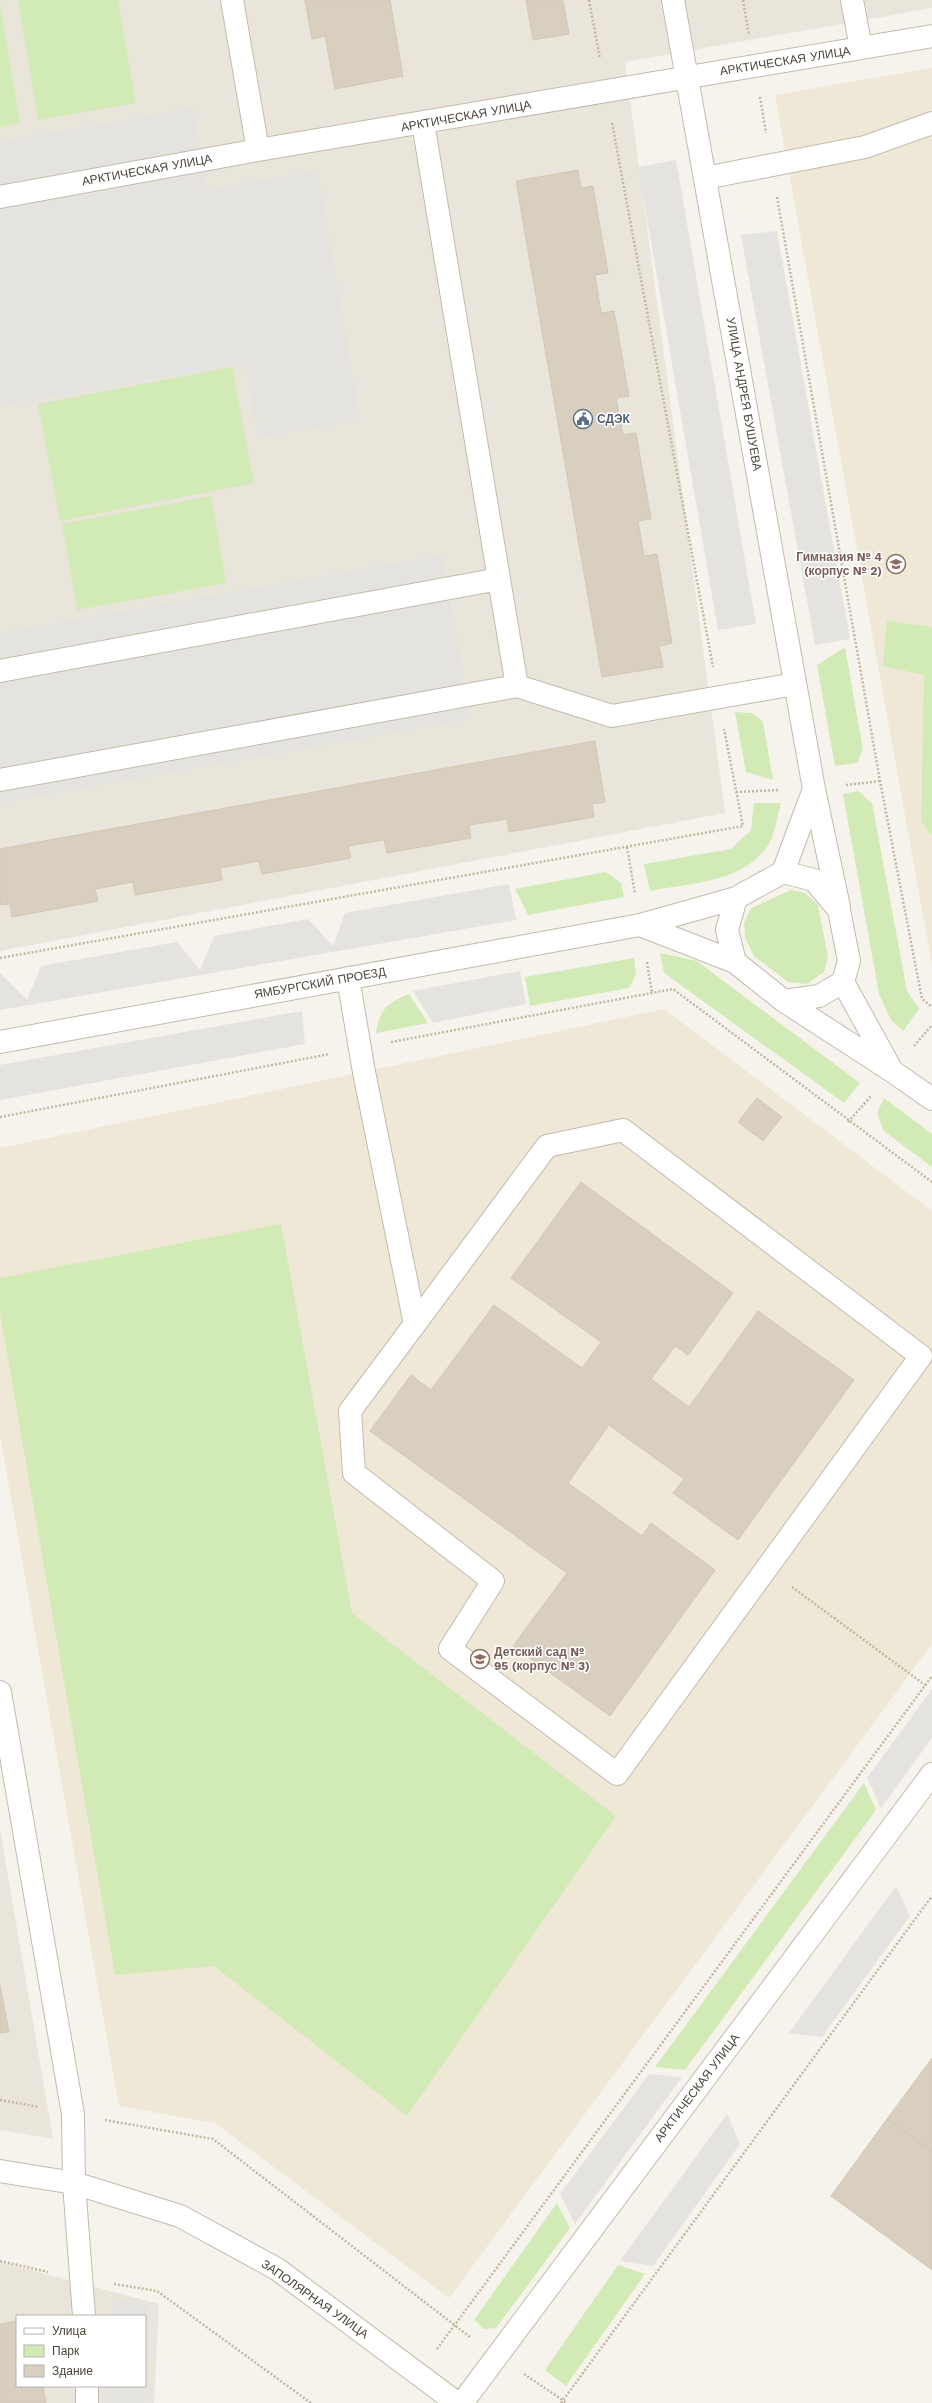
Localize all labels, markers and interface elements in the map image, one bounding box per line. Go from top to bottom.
street label: АРКТИЧЕСКАЯ УЛИЦА [719,44,851,78]
street label: АРКТИЧЕСКАЯ УЛИЦА [400,98,532,134]
street label: АРКТИЧЕСКАЯ УЛИЦА [81,152,213,188]
street label: УЛИЦА АНДРЕЯ БУШУЕВА [724,316,764,472]
public building icon: СДЭК [572,408,594,430]
place label: СДЭК [597,412,631,426]
place label: Гимназия № 4 (корпус № 2) [796,550,882,578]
school or university icon: Гимназия № 4 (корпус № 2) [885,553,907,575]
street label: ЯМБУРГСКИЙ ПРОЕЗД [253,964,387,1001]
place label: Детский сад № 95 (корпус № 3) [494,1645,590,1673]
school or university icon: Детский сад № 95 (корпус № 3) [469,1648,491,1670]
street label: АРКТИЧЕСКАЯ УЛИЦА [652,2031,742,2145]
street label: ЗАПОЛЯРНАЯ УЛИЦА [259,2257,371,2341]
legend [16,2315,146,2387]
text: Улица [52,2324,86,2338]
text: Парк [52,2344,80,2358]
text: Здание [52,2364,93,2378]

